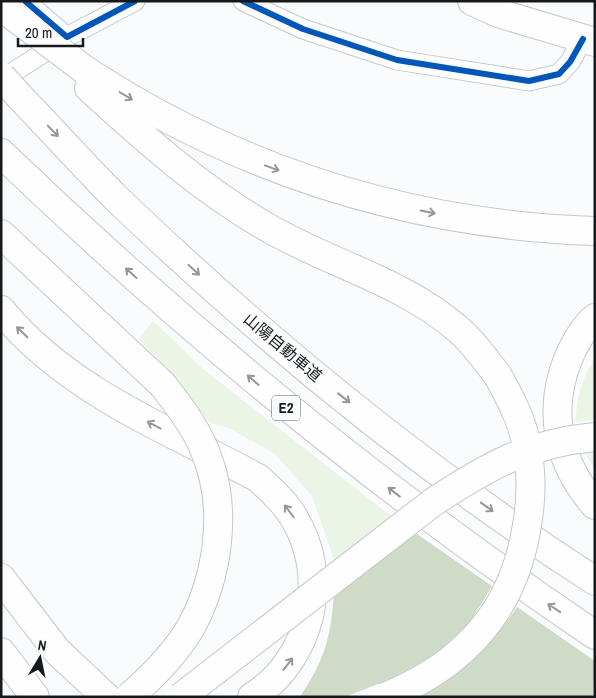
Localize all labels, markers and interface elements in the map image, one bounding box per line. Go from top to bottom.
scale bar [18,15,82,47]
text: 20 m [25,22,52,43]
one-way arrow [119,92,133,102]
one-way arrow [47,125,59,138]
one-way arrow [264,164,279,173]
one-way arrow [420,208,436,217]
one-way arrow [188,264,200,276]
one-way arrow [124,267,137,279]
street label: 山陽自動車道 [239,308,327,386]
one-way arrow [16,326,28,338]
one-way arrow [247,374,260,386]
one-way arrow [337,393,350,404]
road number: E2 [272,396,300,420]
one-way arrow [147,420,162,429]
one-way arrow [388,487,401,498]
one-way arrow [480,502,494,512]
one-way arrow [284,505,295,518]
one-way arrow [548,602,562,612]
north arrow [15,633,65,683]
text: N [37,636,48,655]
one-way arrow [283,657,293,671]

